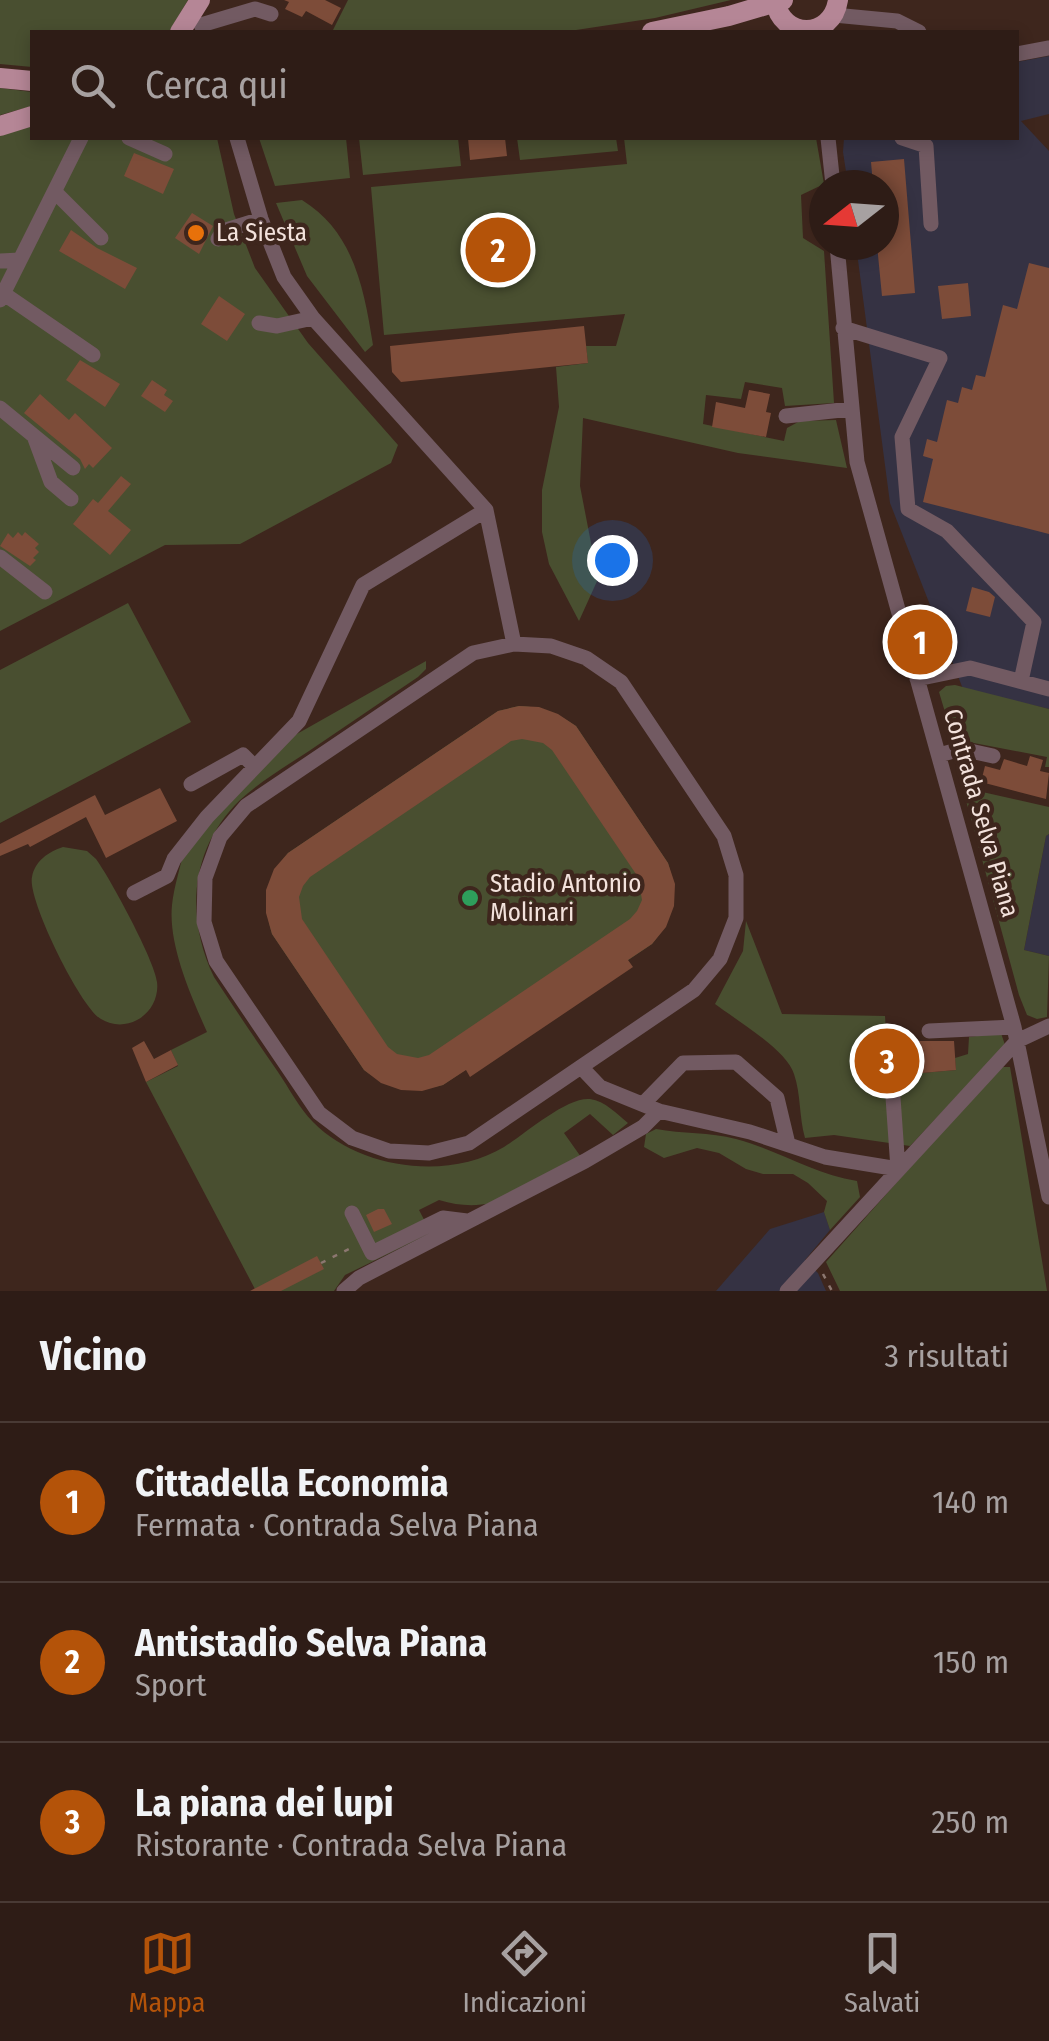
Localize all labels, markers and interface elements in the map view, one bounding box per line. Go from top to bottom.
search box [30,30,1019,140]
icon: search [65,58,120,113]
text: Cerca qui [145,62,288,108]
north arrow [809,170,899,260]
pin: 2 [466,212,530,288]
place label: La Siesta [216,218,307,248]
marker: La Siesta [185,222,207,244]
your location [587,535,638,586]
pin: 1 [888,604,952,680]
street label: Contrada Selva Piana [937,705,1025,921]
place label: Stadio Antonio Molinari [490,869,641,928]
marker: Stadio Antonio Molinari [459,887,481,909]
pin: 3 [854,1024,920,1098]
text: Vicino [40,1331,147,1381]
text: 3 risultati [885,1337,1009,1375]
text: Cittadella Economia [135,1460,449,1506]
text: 1 [66,1483,79,1521]
text: 140 m [932,1483,1009,1521]
text: Fermata · Contrada Selva Piana [135,1506,539,1544]
text: Antistadio Selva Piana [135,1620,487,1666]
text: 2 [65,1643,80,1681]
text: 150 m [933,1643,1009,1681]
text: Sport [135,1666,206,1704]
text: La piana dei lupi [135,1780,394,1826]
text: 3 [65,1803,80,1841]
text: 250 m [931,1803,1009,1841]
text: Ristorante · Contrada Selva Piana [135,1826,567,1864]
tab: Mappa [129,1926,205,2019]
tab: Indicazioni [463,1926,587,2019]
tab: Salvati [844,1926,920,2019]

